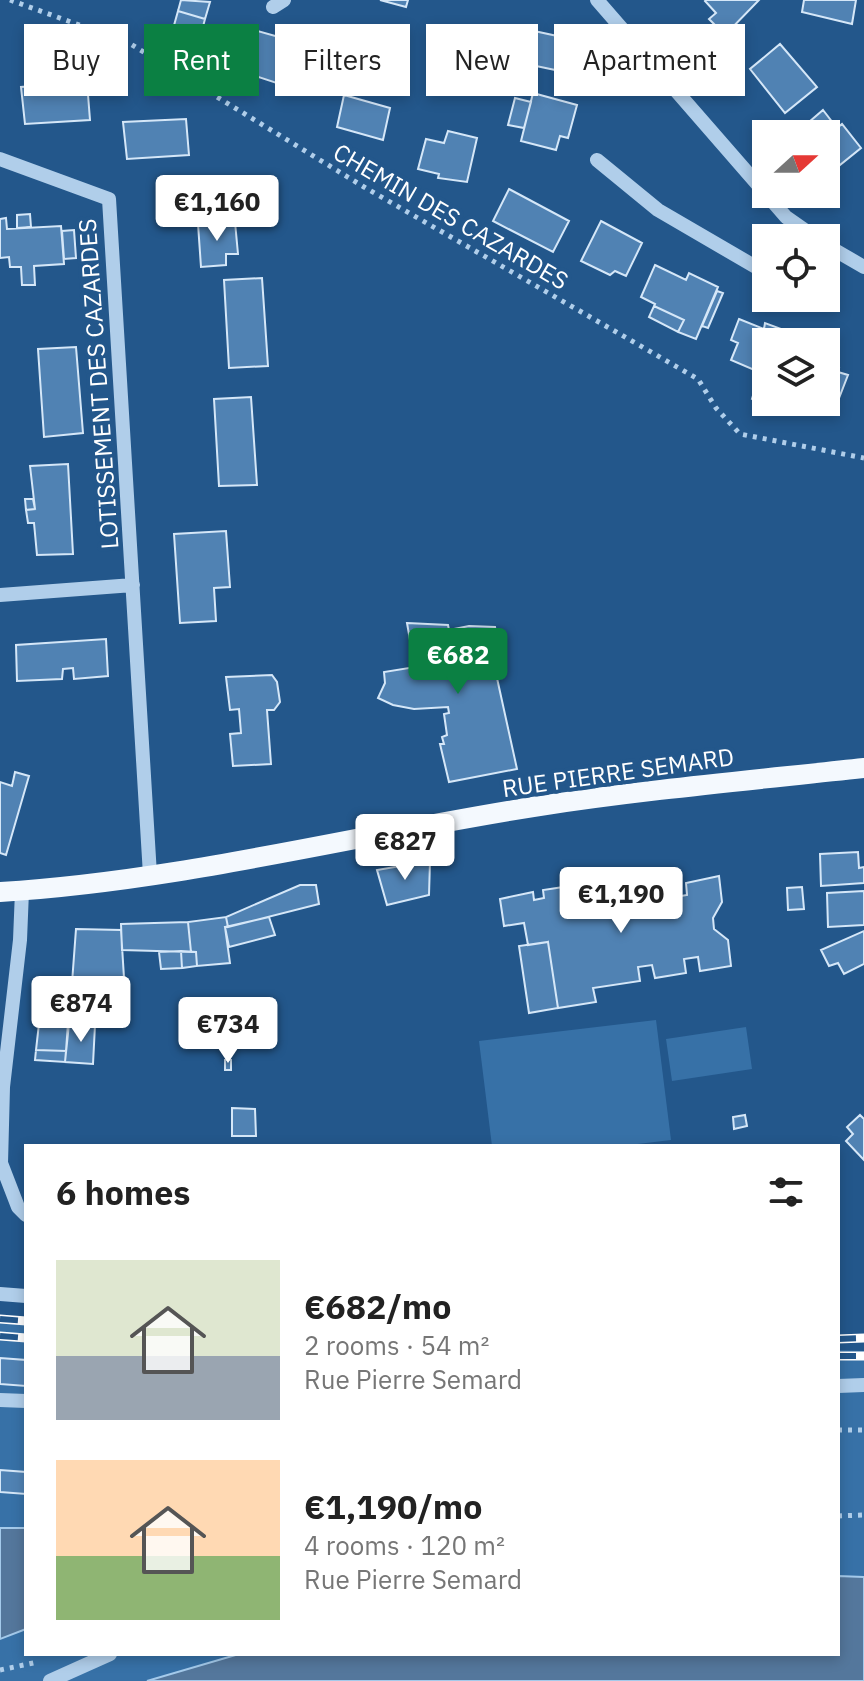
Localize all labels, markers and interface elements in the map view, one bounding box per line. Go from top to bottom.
chip: Buy [24,24,128,96]
chip: Rent [144,24,259,96]
chip: Filters [275,24,410,96]
chip: New [426,24,538,96]
chip: Apartment [554,24,745,96]
north arrow [752,120,840,208]
map controls [752,120,840,416]
street label: CHEMIN DES CAZARDES [328,136,574,296]
pin: €1,160 [152,175,282,243]
text: €1,160 [174,184,260,218]
street label: LOTISSEMENT DES CAZARDES [70,218,126,550]
button: locate [752,224,840,312]
button: layers [752,328,840,416]
pin: €682 [411,628,505,696]
text: €682 [426,637,490,671]
street label: RUE PIERRE SEMARD [500,740,736,804]
pin: €827 [358,814,452,882]
text: €827 [373,823,437,857]
pin: €1,190 [556,867,686,935]
text: €1,190 [578,876,664,910]
pin: €874 [34,976,128,1044]
text: €874 [49,985,113,1019]
pin: €734 [181,997,275,1065]
text: €734 [196,1006,260,1040]
text: 6 homes [56,1170,191,1214]
icon: filters [764,1170,808,1214]
text: €682/mo [304,1284,451,1328]
icon: home [120,1292,216,1388]
text: 2 rooms · 54 m² [304,1328,489,1362]
text: Rue Pierre Semard [304,1362,522,1396]
text: €1,190/mo [304,1484,482,1528]
icon: home [120,1492,216,1588]
text: 4 rooms · 120 m² [304,1528,505,1562]
text: Rue Pierre Semard [304,1562,522,1596]

